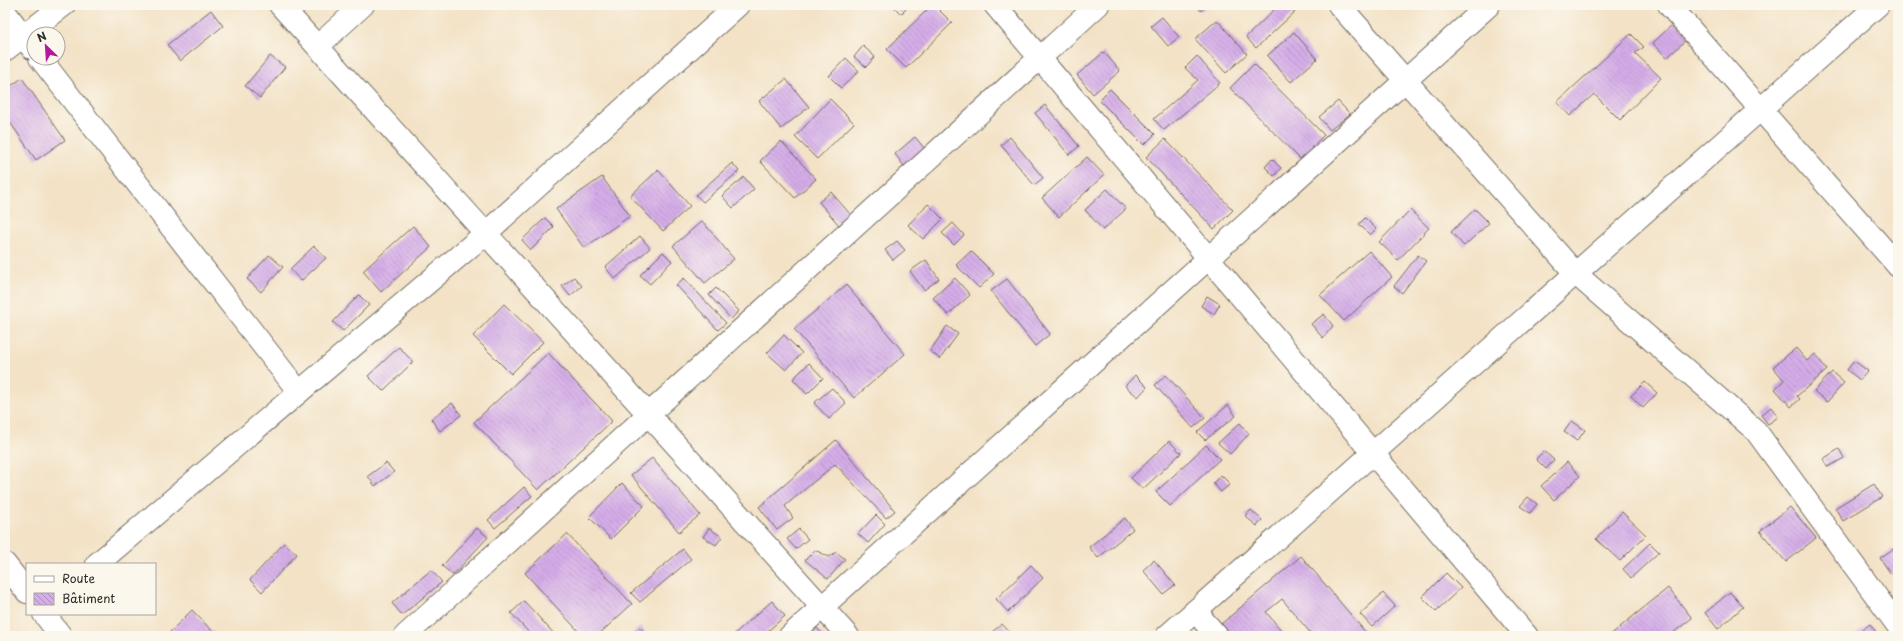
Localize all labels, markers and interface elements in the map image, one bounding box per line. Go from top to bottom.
north arrow [26,26,66,66]
text: N [34,27,49,46]
legend [26,563,156,615]
text: Route [62,569,95,587]
text: Bâtiment [62,589,115,607]

